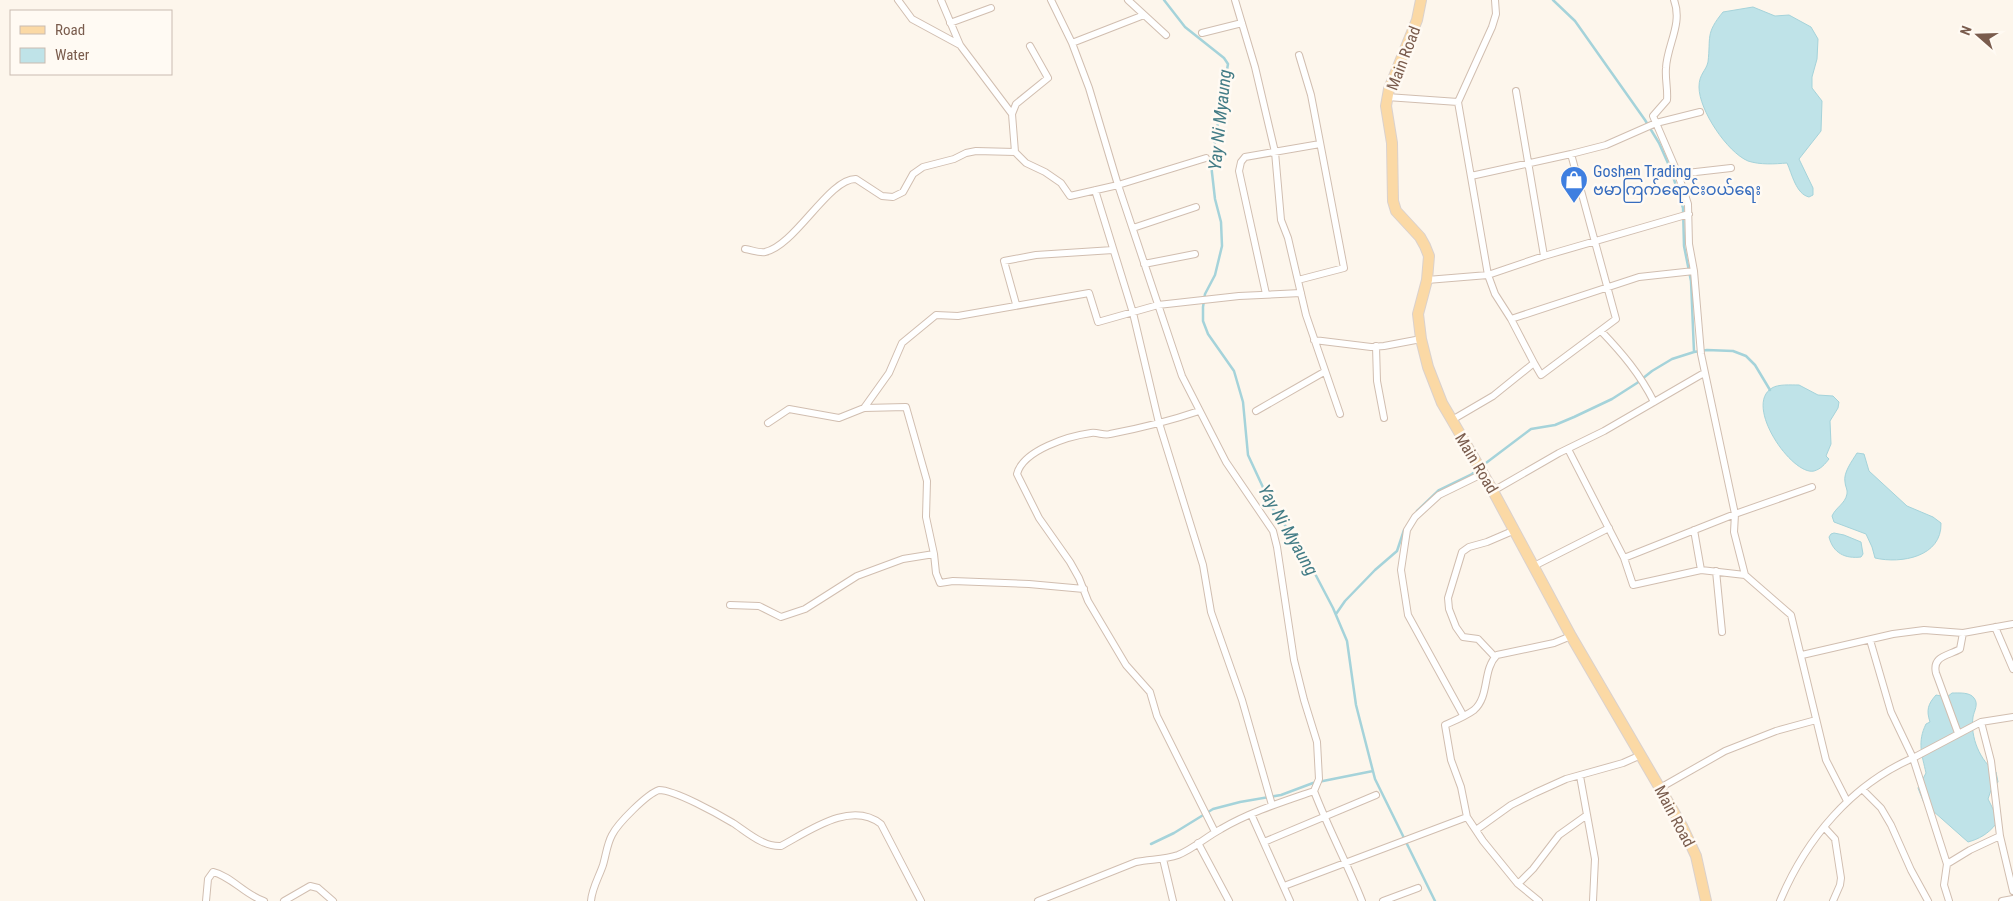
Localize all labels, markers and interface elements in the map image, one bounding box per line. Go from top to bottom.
legend [10,10,172,75]
north arrow [1953,10,2003,60]
text: Road [55,21,85,39]
street label: Main Road [1383,24,1424,93]
text: N [1957,24,1975,37]
text: Water [55,46,90,64]
water label: Yay Ni Myaung [1204,68,1235,171]
place label: Goshen Trading ဗမာကြက်ရောင်းဝယ်ရေး [1593,162,1761,203]
shop icon: Goshen Trading ဗမာကြက်ရောင်းဝယ်ရေး [1559,165,1589,204]
street label: Main Road [1451,430,1502,497]
water label: Yay Ni Myaung [1254,481,1323,579]
street label: Main Road [1650,782,1699,850]

